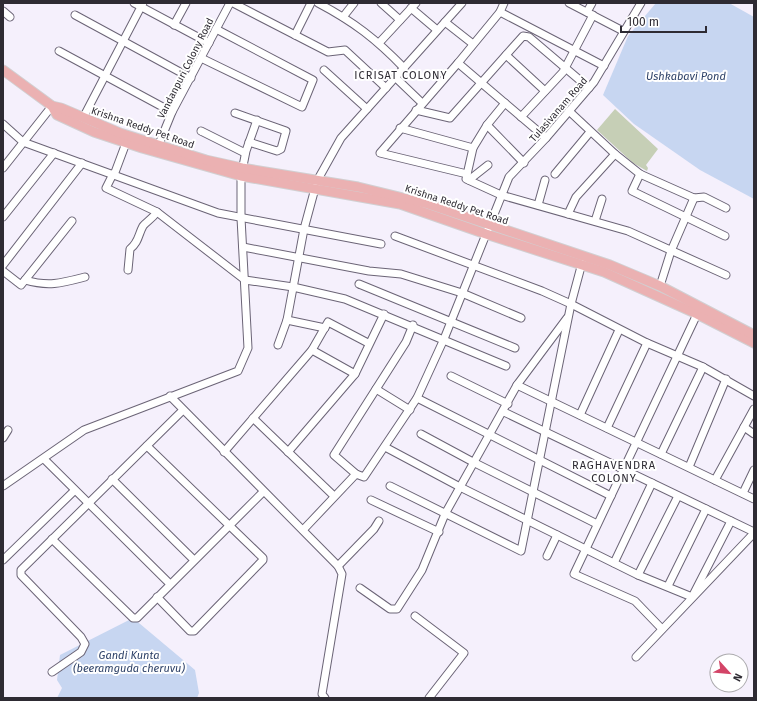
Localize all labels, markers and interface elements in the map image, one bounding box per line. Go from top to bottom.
scale bar [621,8,706,34]
text: 100 m [627,15,659,29]
street label: Vandanpuri Colony Road [155,16,216,121]
district label: ICRISAT COLONY [354,69,448,82]
water label: Ushkabavi Pond [646,70,726,83]
street label: Tulasivanam Road [527,75,590,145]
street label: Krishna Reddy Pet Road [90,105,196,151]
street label: Krishna Reddy Pet Road [403,183,510,227]
district label: RAGHAVENDRA COLONY [572,459,656,485]
water label: Gandi Kunta (beeramguda cheruvu) [73,649,185,675]
north arrow [709,653,749,693]
text: N [730,671,745,684]

